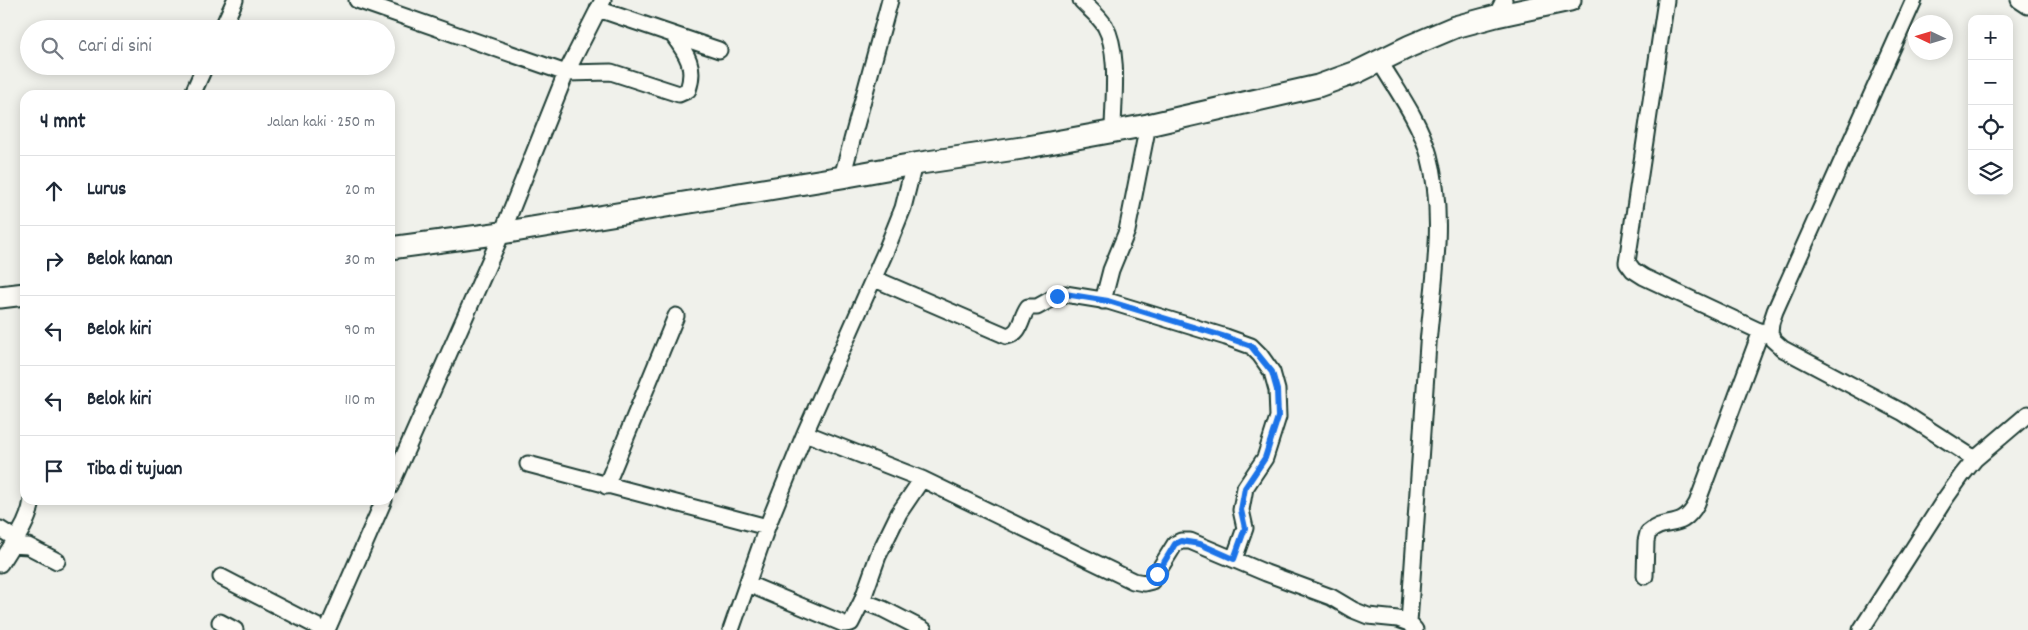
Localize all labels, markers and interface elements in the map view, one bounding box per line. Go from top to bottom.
north arrow [1908,15,1953,60]
map controls [1968,15,2013,195]
button: + [1968,15,2013,60]
search box [20,20,395,75]
icon: search [38,34,66,62]
text: Cari di sini [78,34,152,61]
button: − [1968,60,2013,105]
button: locate [1968,105,2013,150]
text: 4 mnt [40,108,85,138]
text: Jalan kaki · 250 m [267,111,375,134]
button: layers [1968,150,2013,195]
icon: ahead [40,177,68,205]
text: Lurus [87,177,126,204]
text: 20 m [345,179,375,202]
icon: right [40,247,68,275]
text: Belok kanan [87,247,173,274]
text: 30 m [345,249,375,272]
route end [1046,285,1069,308]
icon: left [40,317,68,345]
text: Belok kiri [87,317,151,344]
text: 90 m [344,319,375,342]
icon: left [40,387,68,415]
text: Belok kiri [87,387,151,414]
text: 110 m [345,389,375,412]
icon: arrive [40,457,68,485]
text: Tiba di tujuan [87,457,182,484]
route start [1146,563,1169,586]

